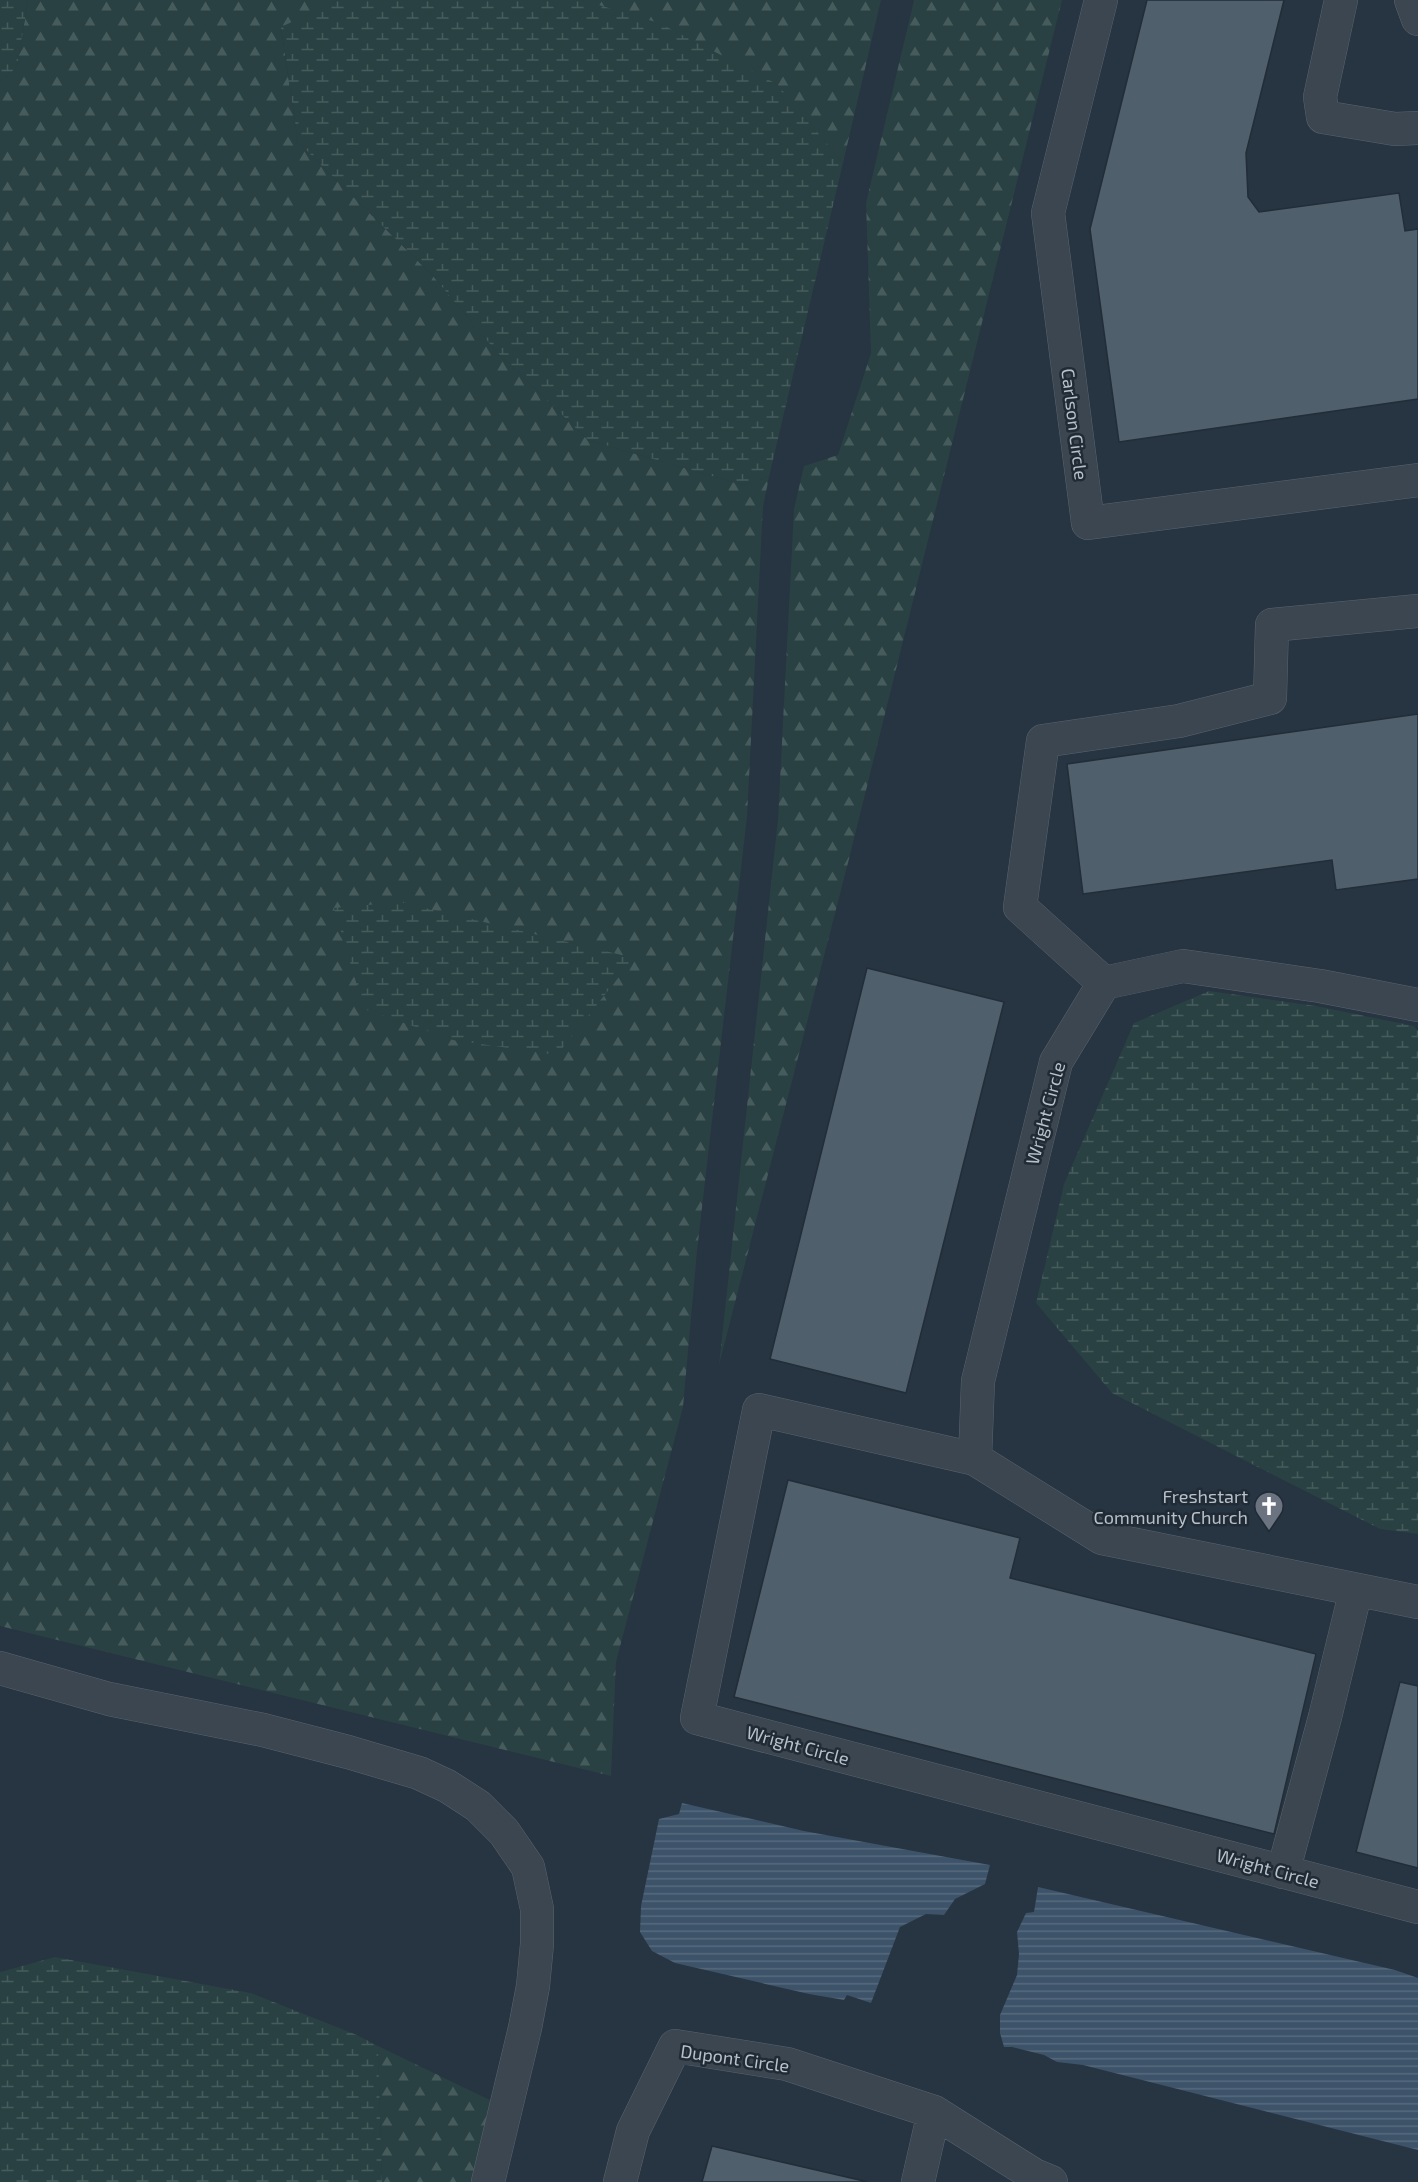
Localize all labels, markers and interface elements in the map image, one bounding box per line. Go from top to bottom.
street label: Carlson Circle [1057,367,1093,481]
street label: Wright Circle [1021,1059,1069,1167]
place label: Freshstart Community Church [1094,1485,1248,1528]
church icon: Freshstart Community Church [1253,1490,1285,1532]
street label: Wright Circle [744,1721,852,1769]
street label: Wright Circle [1214,1844,1322,1892]
street label: Dupont Circle [679,2039,791,2077]

